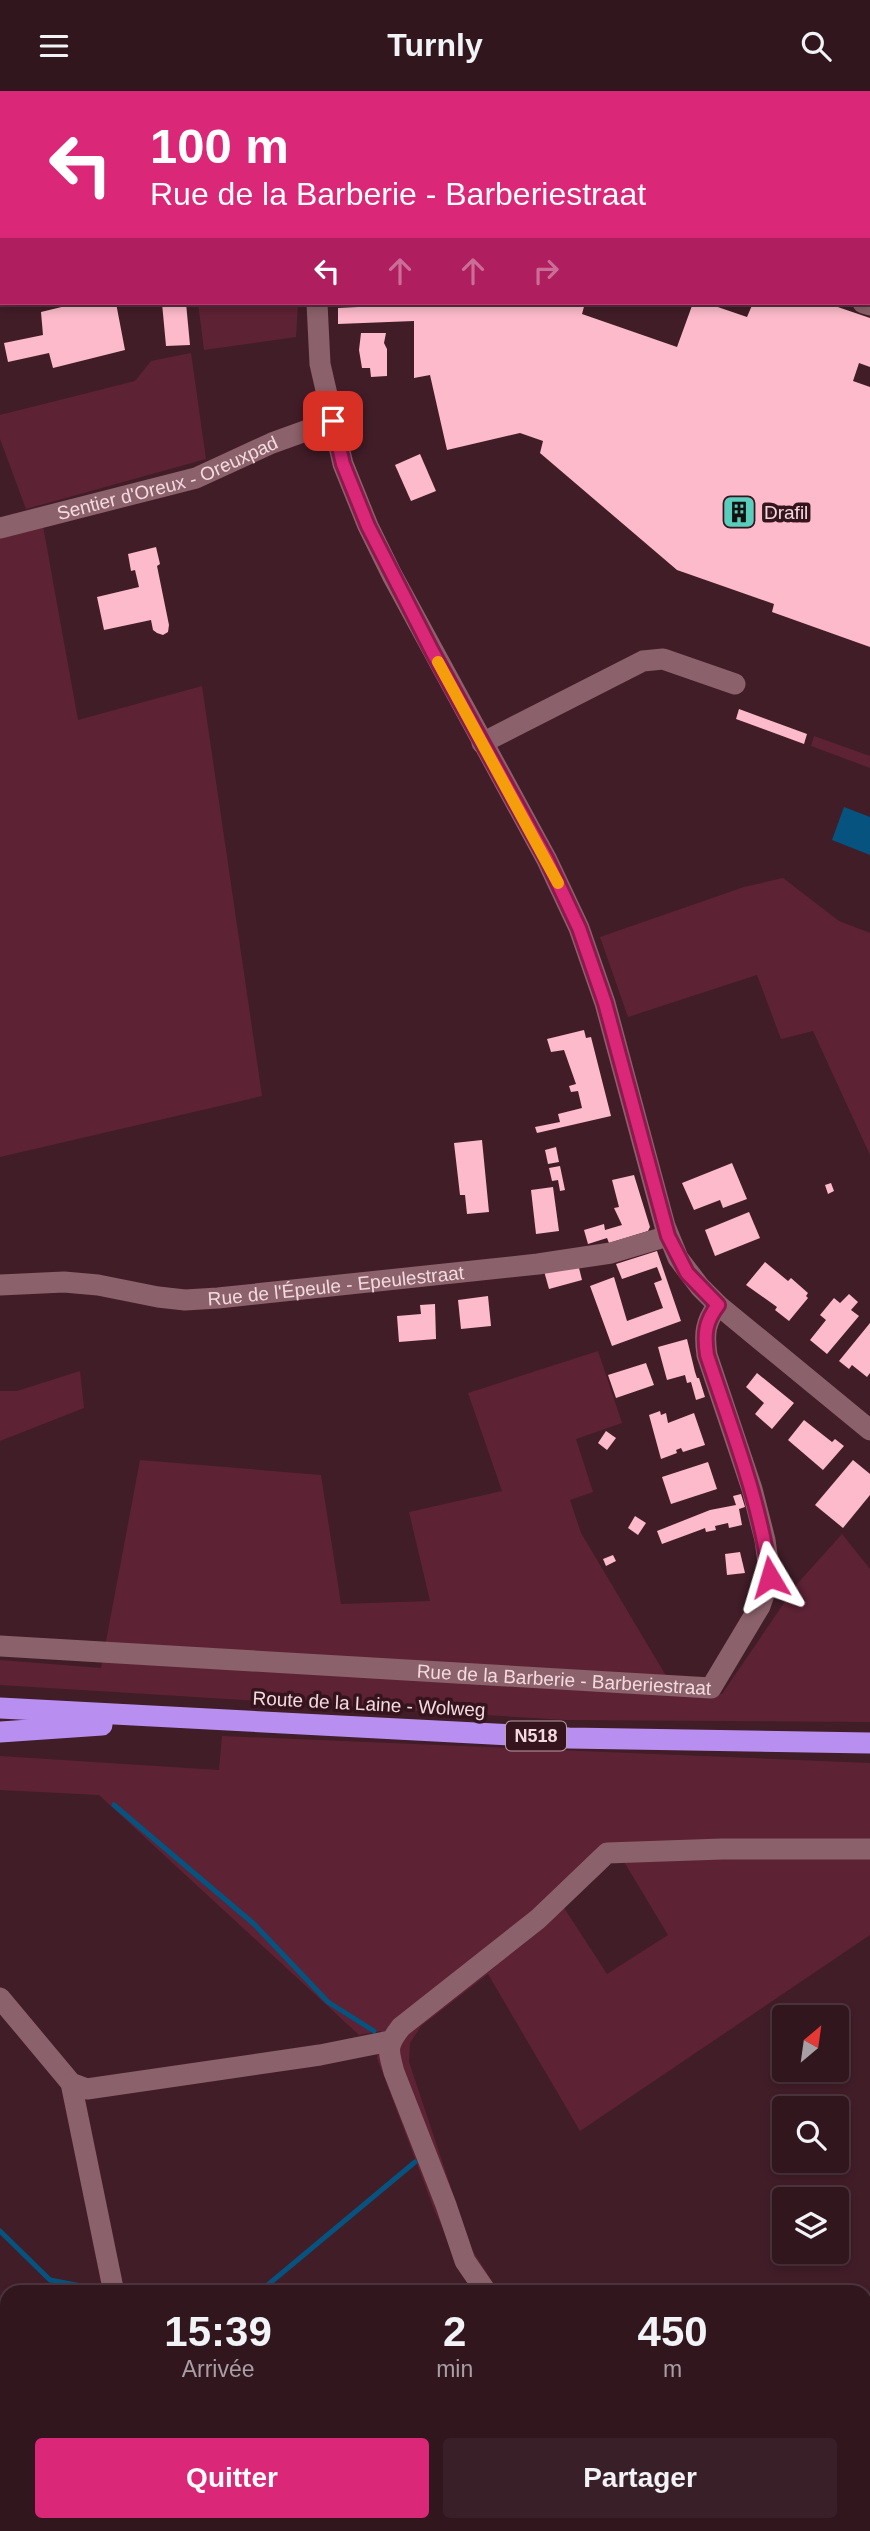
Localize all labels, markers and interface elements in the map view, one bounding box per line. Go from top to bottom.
icon: menu [35,27,73,65]
text: Turnly [387,27,483,63]
icon: search [797,27,835,65]
icon: left [35,119,126,210]
text: 100 m [150,119,289,173]
text: Rue de la Barberie - Barberiestraat [150,176,646,212]
icon: left [308,252,346,290]
icon: ahead [381,252,419,290]
icon: ahead [454,252,492,290]
icon: right [527,252,565,290]
pin [303,391,363,451]
icon: arrive [314,402,352,440]
street label: Sentier d'Oreux - Oreuxpad [55,431,281,524]
building icon: Drafil [720,493,758,531]
place label: Drafil [764,502,808,523]
street label: Rue de l'Épeule - Epeulestraat [207,1261,466,1309]
position arrow [733,1540,807,1614]
street label: Rue de la Barberie - Barberiestraat [416,1660,713,1699]
street label: Route de la Laine - Wolweg [252,1687,486,1721]
road number: N518 [506,1721,566,1751]
north arrow [772,2005,849,2083]
map controls [772,2005,849,2264]
button: search [772,2096,849,2173]
button: layers [772,2187,849,2264]
text: 15:39 [164,2308,272,2355]
text: 2 [443,2308,466,2355]
text: 450 [638,2308,708,2355]
text: Arrivée [182,2356,255,2382]
text: min [436,2356,473,2382]
text: m [663,2356,682,2382]
button: Quitter [35,2438,429,2518]
button: Partager [443,2438,837,2518]

